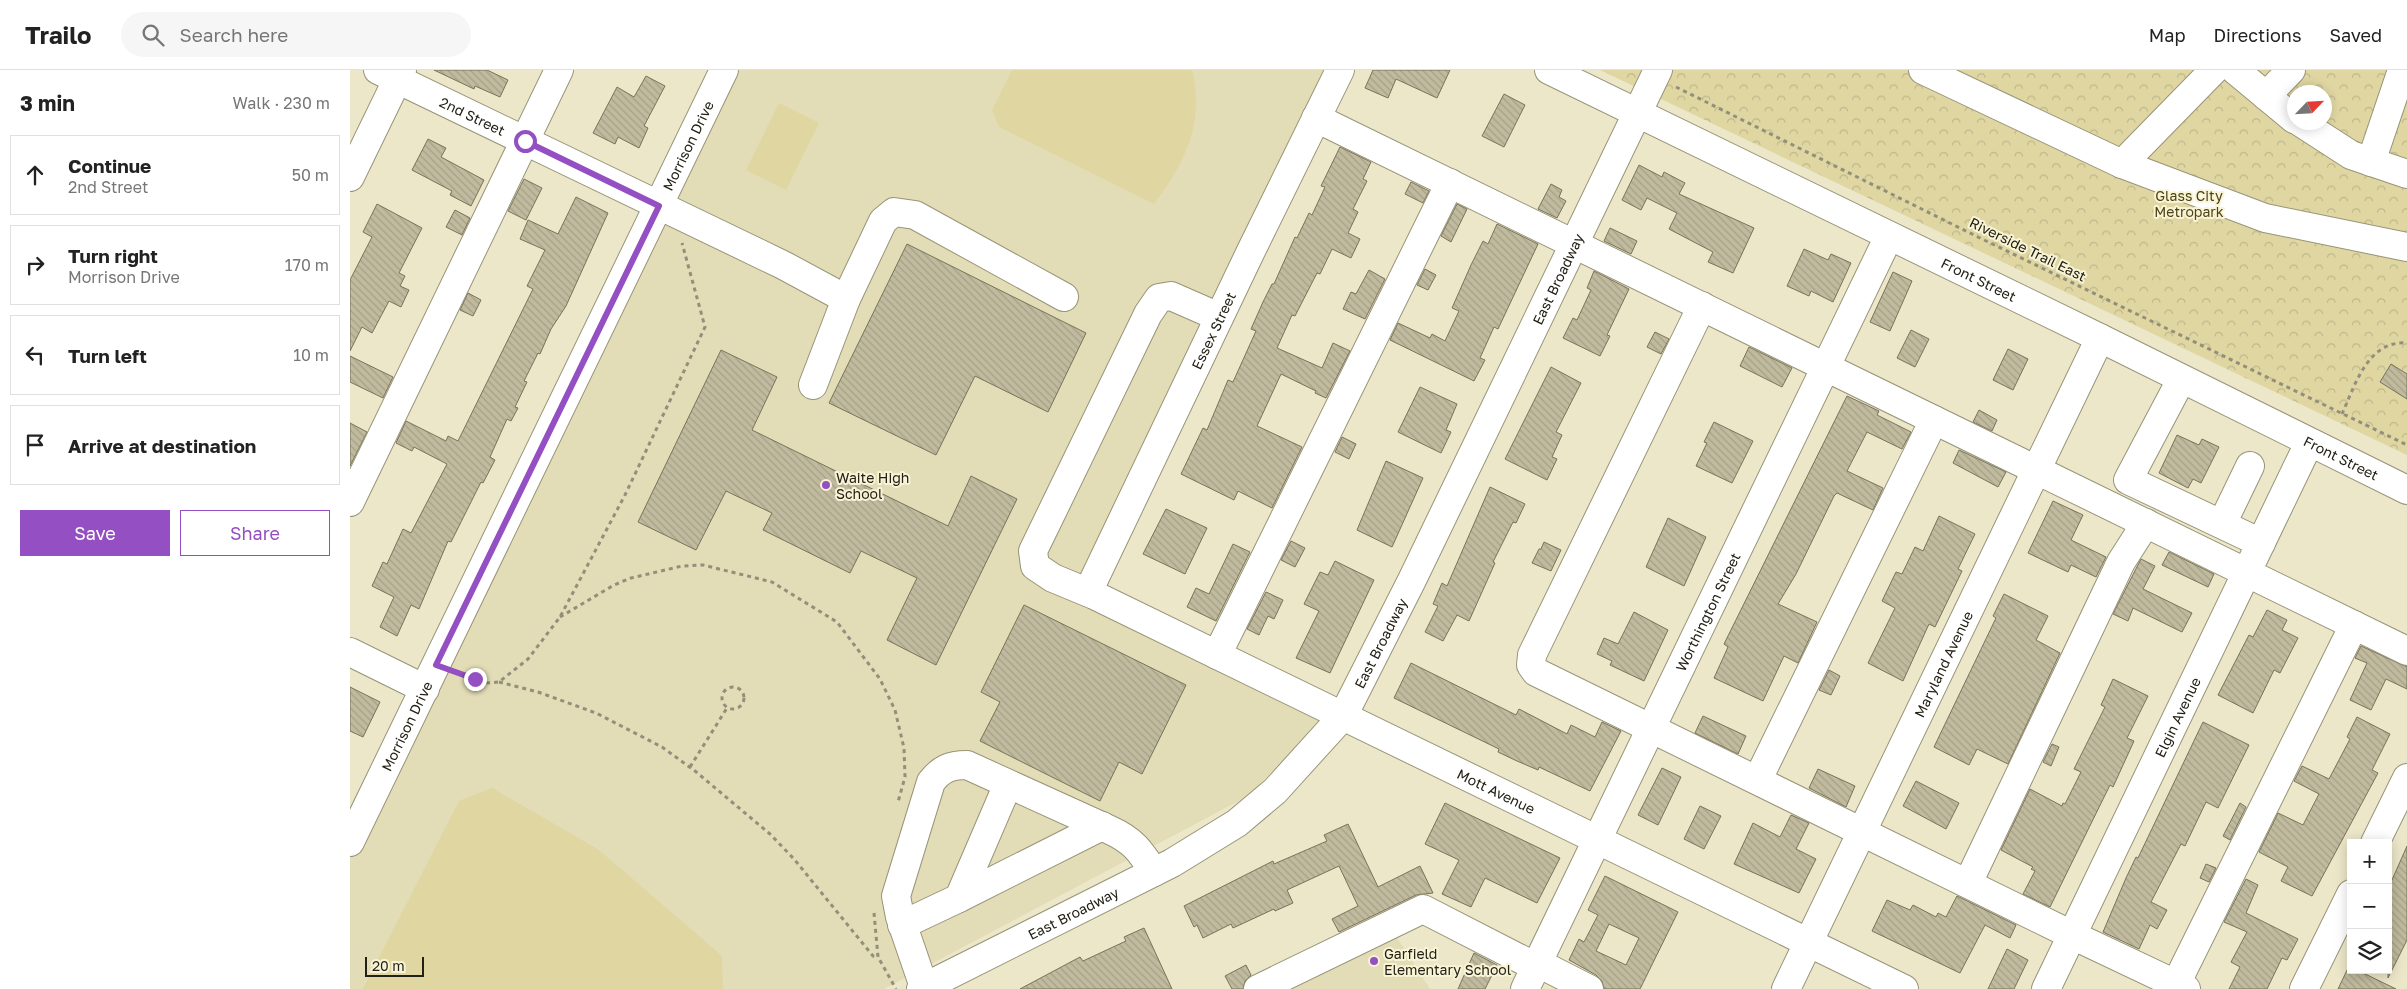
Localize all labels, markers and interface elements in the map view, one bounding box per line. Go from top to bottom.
search box [121,12,471,57]
text: Trailo [25,20,91,49]
icon: search [139,21,167,49]
text: Search here [179,23,288,46]
text: Map [2149,24,2185,46]
text: Directions [2213,24,2301,46]
text: Saved [2329,24,2382,46]
north arrow [2287,85,2332,130]
text: 3 min [20,90,75,116]
text: Walk · 230 m [233,93,330,113]
street label: 2nd Street [437,93,508,138]
street label: Morrison Drive [658,98,716,193]
route start [514,130,537,153]
text: Continue [68,154,151,177]
icon: ahead [21,161,49,189]
text: 50 m [292,165,329,185]
text: 2nd Street [68,177,148,197]
park label: Glass City Metropark [2154,187,2224,220]
street label: Riverside Trail East [1967,213,2089,285]
street label: East Broadway [1528,230,1587,327]
text: Turn right [68,244,158,267]
icon: right [21,251,49,279]
street label: Front Street [1939,254,2019,304]
text: 170 m [285,255,329,275]
text: Morrison Drive [68,267,180,287]
street label: Essex Street [1187,289,1239,372]
icon: left [21,341,49,369]
text: Turn left [68,344,147,367]
text: 10 m [293,345,329,365]
icon: arrive [21,431,49,459]
street label: Front Street [2301,432,2381,483]
text: Arrive at destination [68,434,256,457]
place label: Waite High School [836,469,909,502]
marker: Waite High School [820,479,832,491]
button: Save [20,510,170,556]
button: Share [180,510,330,556]
street label: Worthington Street [1671,550,1743,674]
street label: East Broadway [1350,595,1410,691]
street label: Maryland Avenue [1910,608,1976,720]
route end [464,668,487,691]
street label: Elgin Avenue [2151,674,2204,760]
street label: Morrison Drive [377,678,435,774]
street label: Mott Avenue [1455,765,1538,817]
map controls [2347,839,2392,974]
button: + [2347,839,2392,884]
street label: East Broadway [1025,883,1121,943]
button: − [2347,884,2392,929]
button: layers [2347,929,2392,974]
place label: Garfield Elementary School [1384,945,1511,978]
scale bar [365,954,424,977]
marker: Garfield Elementary School [1368,955,1380,967]
text: 20 m [372,957,405,974]

